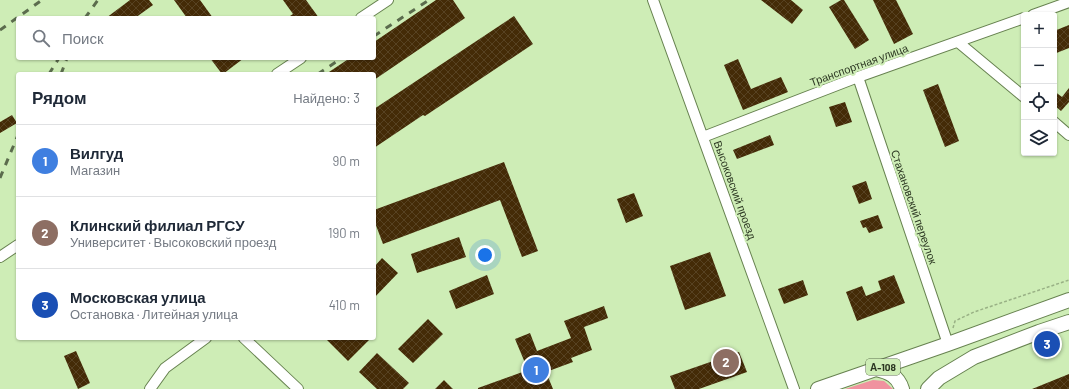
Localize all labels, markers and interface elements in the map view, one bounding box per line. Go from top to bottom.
map controls [1021,12,1057,156]
button: + [1021,12,1057,48]
search box [16,16,376,60]
icon: search [30,27,52,49]
text: Поиск [62,29,104,47]
street label: Транспортная улица [808,40,910,88]
button: − [1021,48,1057,84]
button: locate [1021,84,1057,120]
text: Рядом [32,87,87,107]
text: Найдено: 3 [293,90,360,106]
button: layers [1021,120,1057,156]
street label: Высоковский проезд [712,139,760,241]
text: Вилгуд [70,144,123,162]
street label: Стахановский переулок [889,148,940,266]
text: 1 [43,153,47,169]
text: 90 m [333,153,360,169]
text: Магазин [70,162,120,178]
text: Клинский филиал РГСУ [70,216,245,234]
text: 2 [41,225,49,241]
text: 190 m [328,225,360,241]
text: Университет · Высоковский проезд [70,234,276,250]
your location [475,245,495,265]
text: Московская улица [70,288,206,306]
text: 3 [41,297,49,313]
text: 410 m [329,297,360,313]
text: Остановка · Литейная улица [70,306,238,322]
pin: 3 [1034,329,1060,359]
pin: 2 [713,347,739,377]
pin: 1 [523,355,549,385]
road number: А-108 [866,359,900,375]

